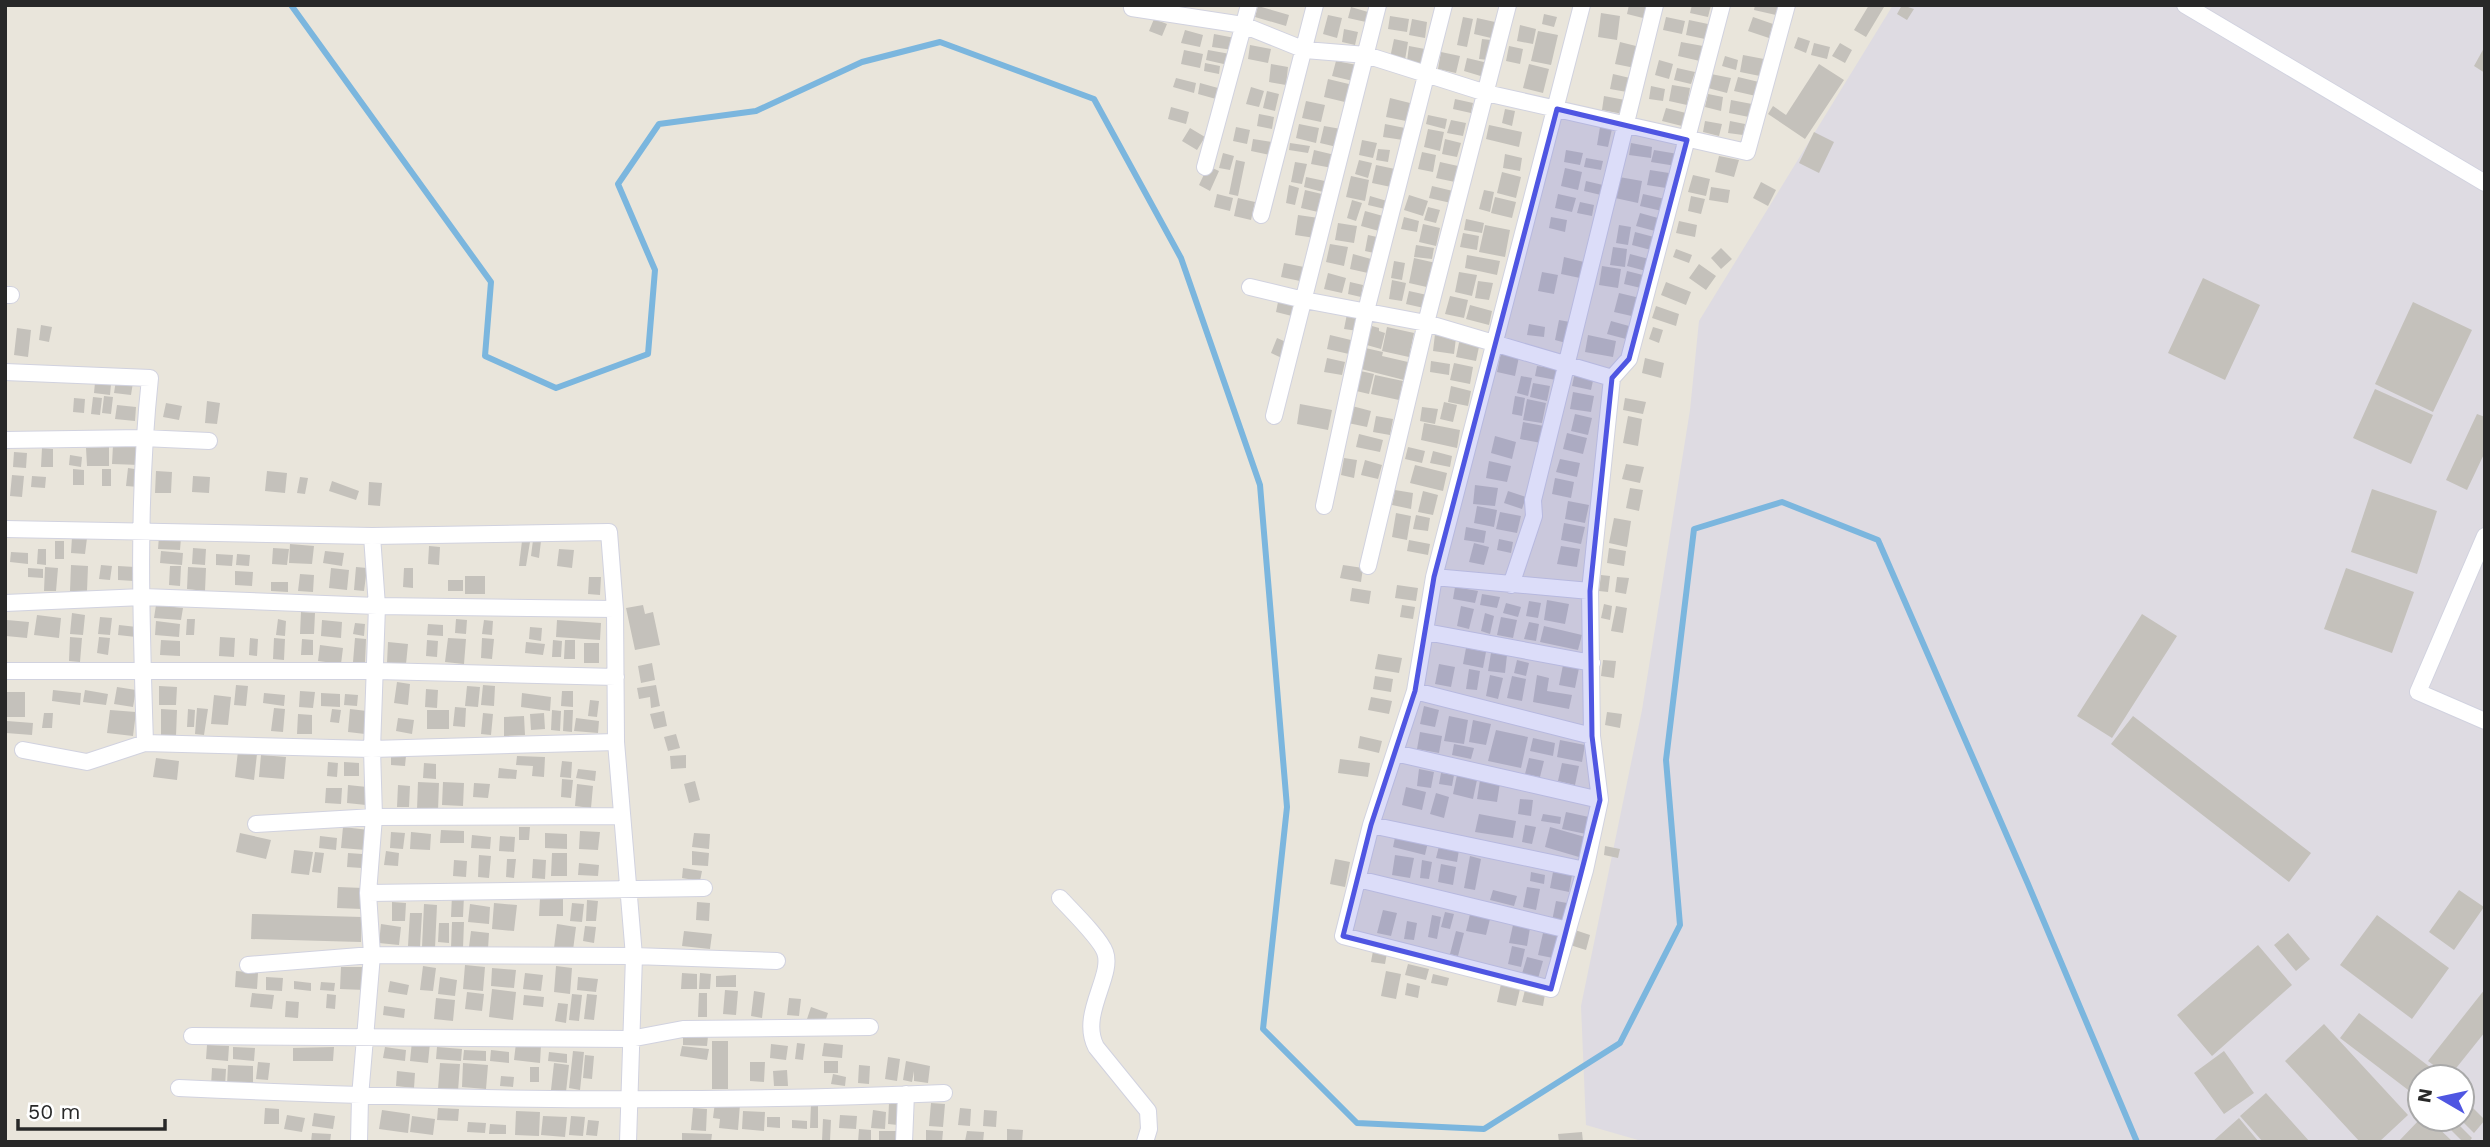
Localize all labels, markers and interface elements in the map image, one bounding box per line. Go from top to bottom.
north arrow [2406,1063,2476,1133]
text: N [2412,1087,2437,1104]
scale bar [18,1088,164,1132]
text: 50 m [28,1099,80,1124]

